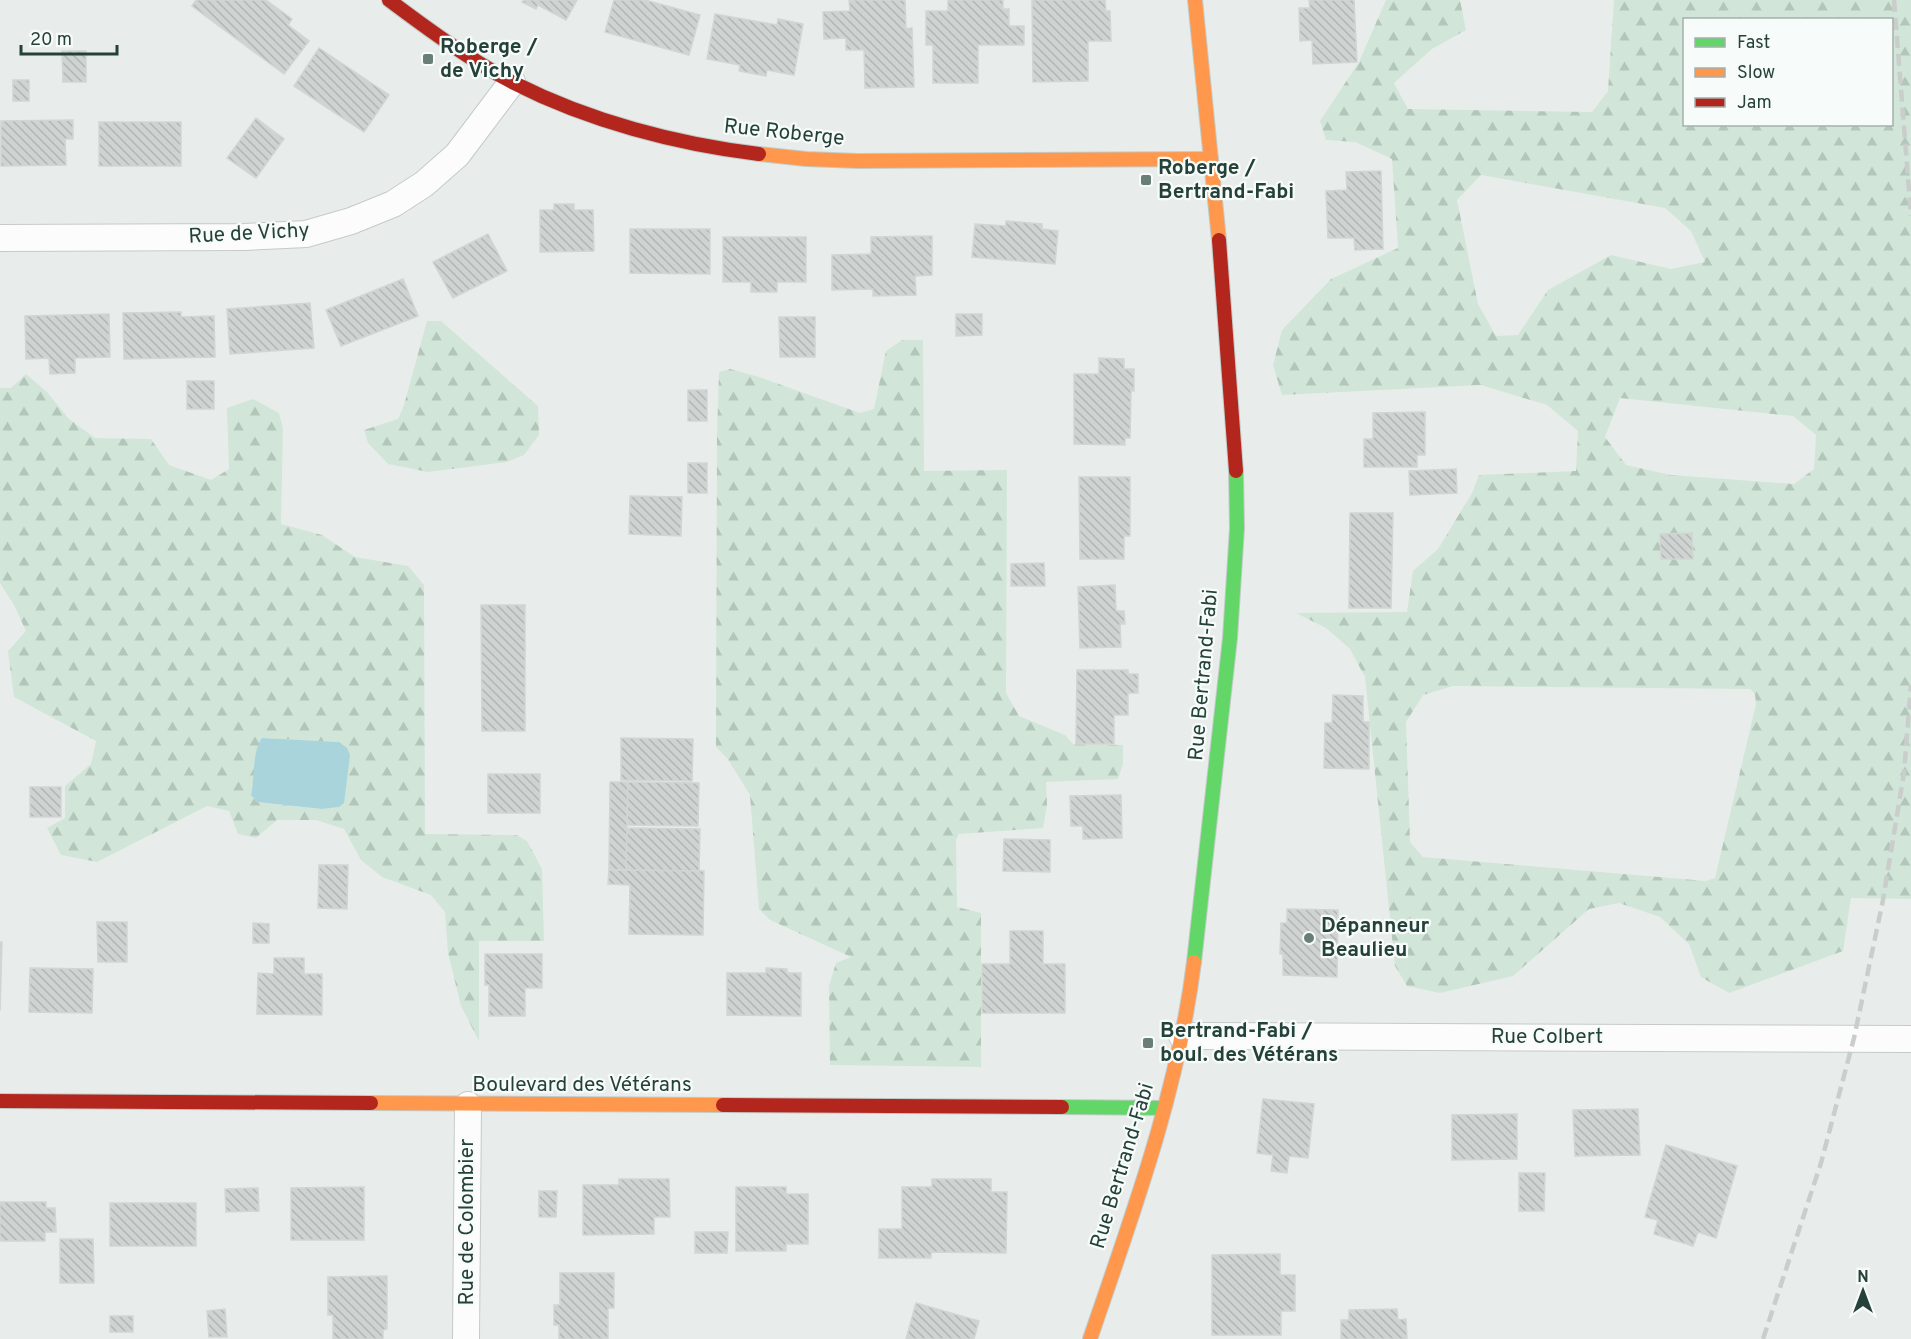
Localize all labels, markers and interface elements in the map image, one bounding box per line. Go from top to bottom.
scale bar [21,18,117,56]
legend [1683,18,1893,126]
text: 20 m [30,29,72,52]
text: Fast [1737,32,1770,55]
place label: Roberge / de Vichy [440,34,538,85]
marker: Roberge / de Vichy [421,52,435,66]
text: Slow [1737,62,1775,85]
text: Jam [1737,92,1772,115]
street label: Rue Roberge [722,113,846,153]
place label: Roberge / Bertrand-Fabi [1158,155,1294,206]
marker: Roberge / Bertrand-Fabi [1139,173,1153,187]
street label: Rue de Vichy [188,217,310,251]
street label: Rue Bertrand-Fabi [1183,588,1225,762]
place label: Dépanneur Beaulieu [1321,913,1430,964]
marker: Dépanneur Beaulieu [1302,931,1316,945]
place label: Bertrand-Fabi / boul. des Vétérans [1160,1018,1338,1069]
street label: Rue Colbert [1491,1024,1603,1051]
marker: Bertrand-Fabi / boul. des Vétérans [1141,1036,1155,1050]
street label: Boulevard des Vétérans [472,1072,692,1099]
street label: Rue Bertrand-Fabi [1085,1080,1161,1252]
street label: Rue de Colombier [454,1139,481,1305]
north arrow [1833,1261,1893,1321]
text: N [1857,1268,1869,1288]

